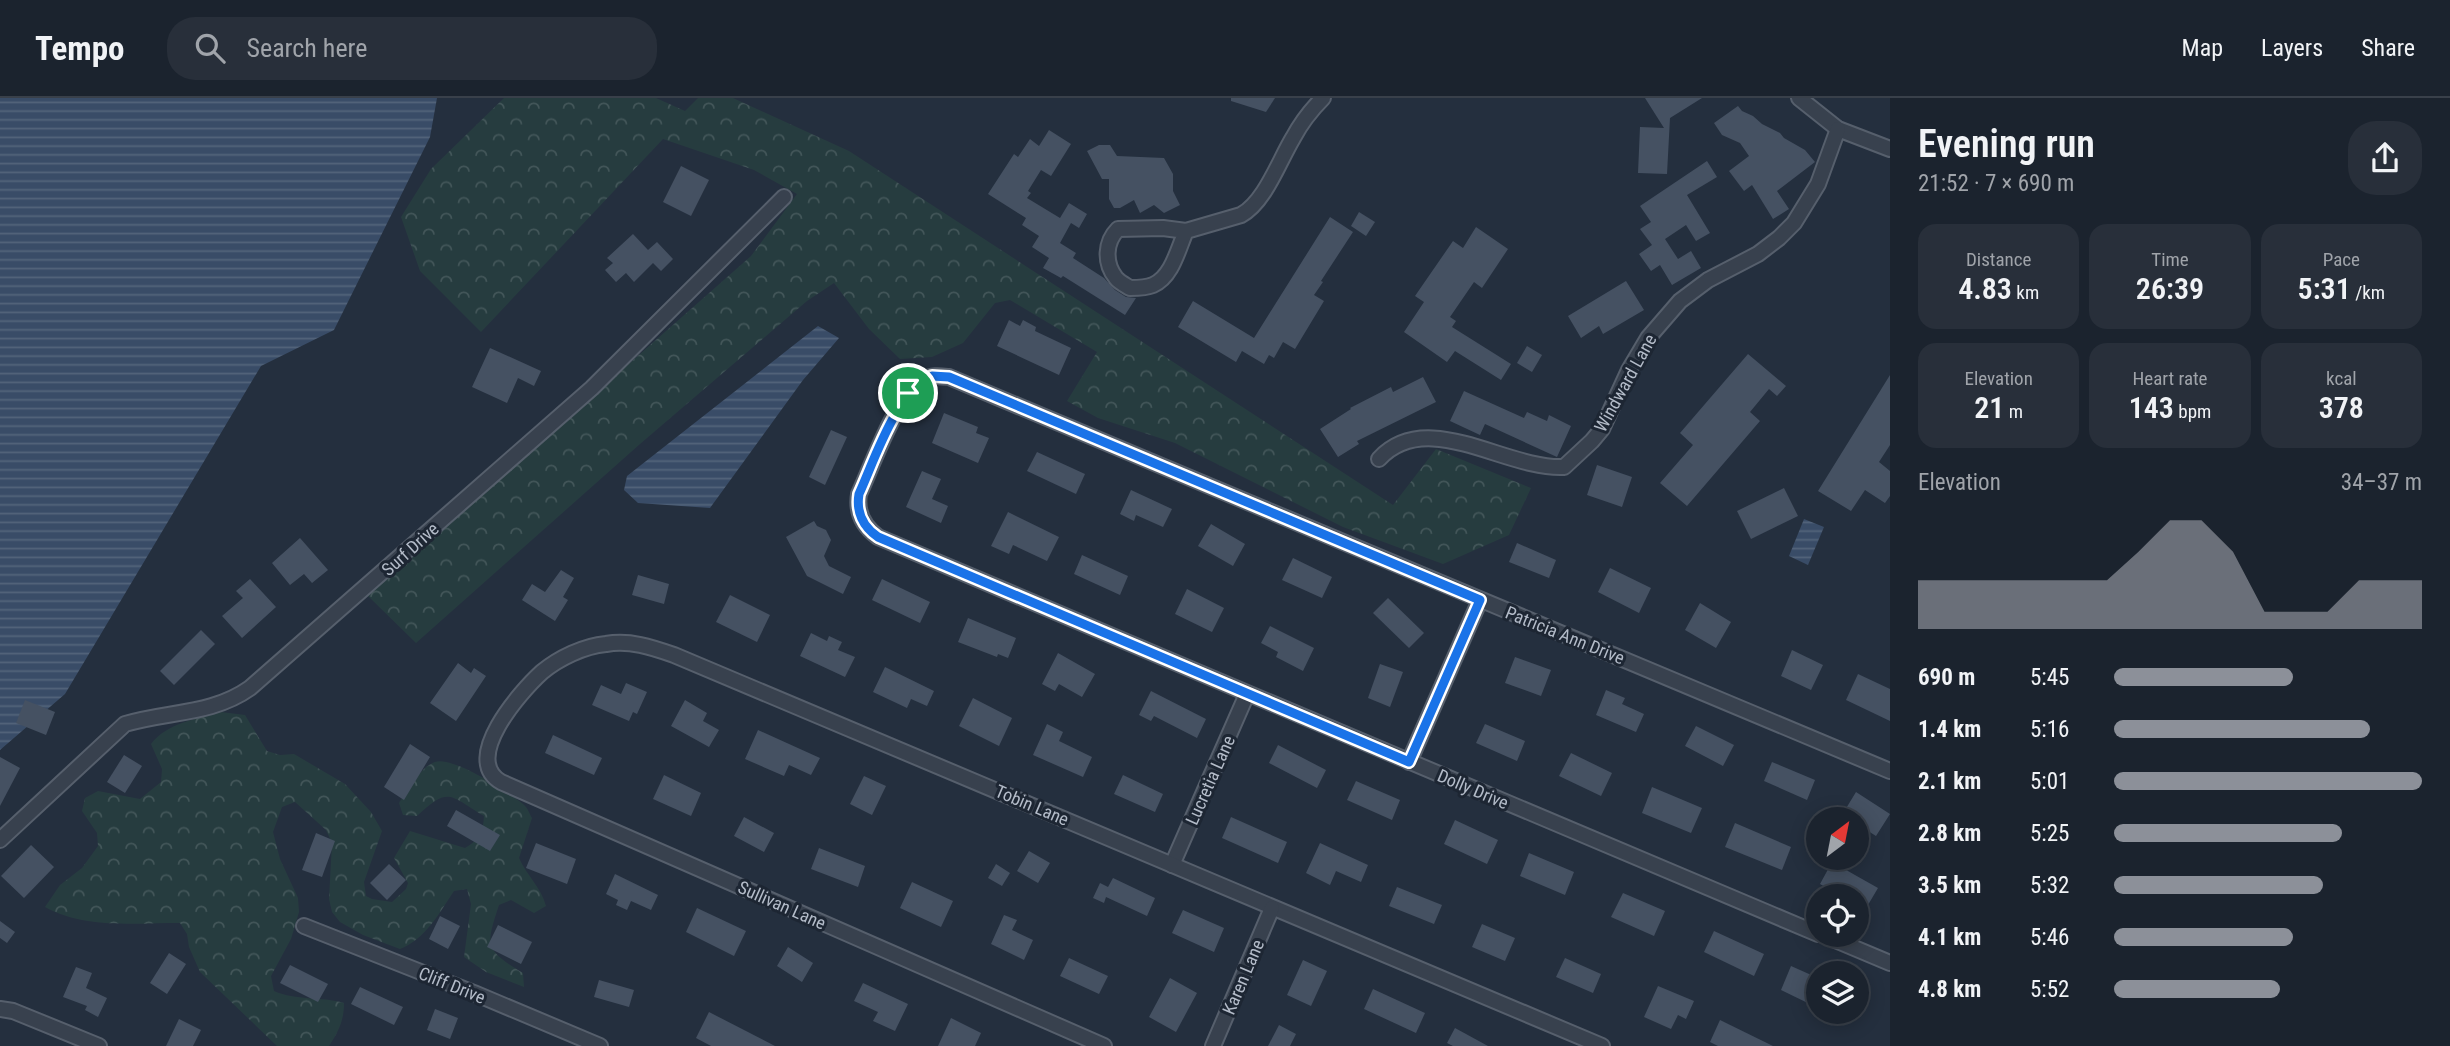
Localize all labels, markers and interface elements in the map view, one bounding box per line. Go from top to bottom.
search box [167,17,657,80]
text: Tempo [35,29,125,68]
icon: search [191,29,229,67]
text: Search here [247,33,367,63]
text: Map [2182,34,2223,62]
text: Layers [2261,34,2323,62]
text: Share [2361,34,2415,62]
button: share [2348,121,2422,195]
text: Evening run [1918,122,2095,166]
text: 21:52 · 7 × 690 m [1918,170,2074,197]
text: Distance [1966,248,2031,271]
text: Time [2151,248,2189,271]
text: Pace [2323,248,2360,271]
text: 4.83 [1958,271,2012,306]
text: 26:39 [2136,271,2204,306]
text: 5:31 [2298,271,2351,306]
text: km [2012,281,2039,304]
text: /km [2351,281,2385,304]
street label: Windward Lane [1590,330,1660,436]
pin [878,363,938,423]
text: Elevation [1964,367,2033,390]
text: Heart rate [2132,367,2208,390]
text: kcal [2326,367,2357,390]
icon: arrive [889,374,927,412]
text: 21 [1974,390,2004,425]
text: 143 [2129,390,2174,425]
text: 378 [2319,390,2364,425]
text: m [2004,400,2023,423]
text: bpm [2174,400,2211,423]
text: Elevation [1918,469,2001,496]
text: 34–37 m [2341,469,2422,496]
street label: Surf Drive [377,518,443,580]
street label: Patricia Ann Drive [1502,602,1628,668]
text: 690 m [1918,664,1975,691]
text: 5:45 [2030,664,2069,691]
text: 1.4 km [1918,716,1981,743]
text: 5:16 [2030,716,2069,743]
street label: Lucretia Lane [1181,732,1239,828]
street label: Dolly Drive [1434,765,1512,813]
text: 2.1 km [1918,768,1981,795]
text: 5:01 [2030,768,2069,795]
street label: Tobin Lane [992,780,1072,830]
north arrow [1806,807,1869,870]
map controls [1806,807,1869,1024]
text: 2.8 km [1918,820,1981,847]
text: 5:25 [2030,820,2069,847]
text: 3.5 km [1918,872,1981,899]
text: 5:32 [2030,872,2069,899]
street label: Sullivan Lane [735,876,829,934]
button: locate [1806,884,1869,947]
text: 4.1 km [1918,924,1981,951]
text: 5:46 [2030,924,2069,951]
street label: Karen Lane [1218,936,1268,1018]
button: layers [1806,961,1869,1024]
street label: Cliff Drive [416,962,488,1008]
text: 4.8 km [1918,976,1981,1003]
text: 5:52 [2030,976,2069,1003]

